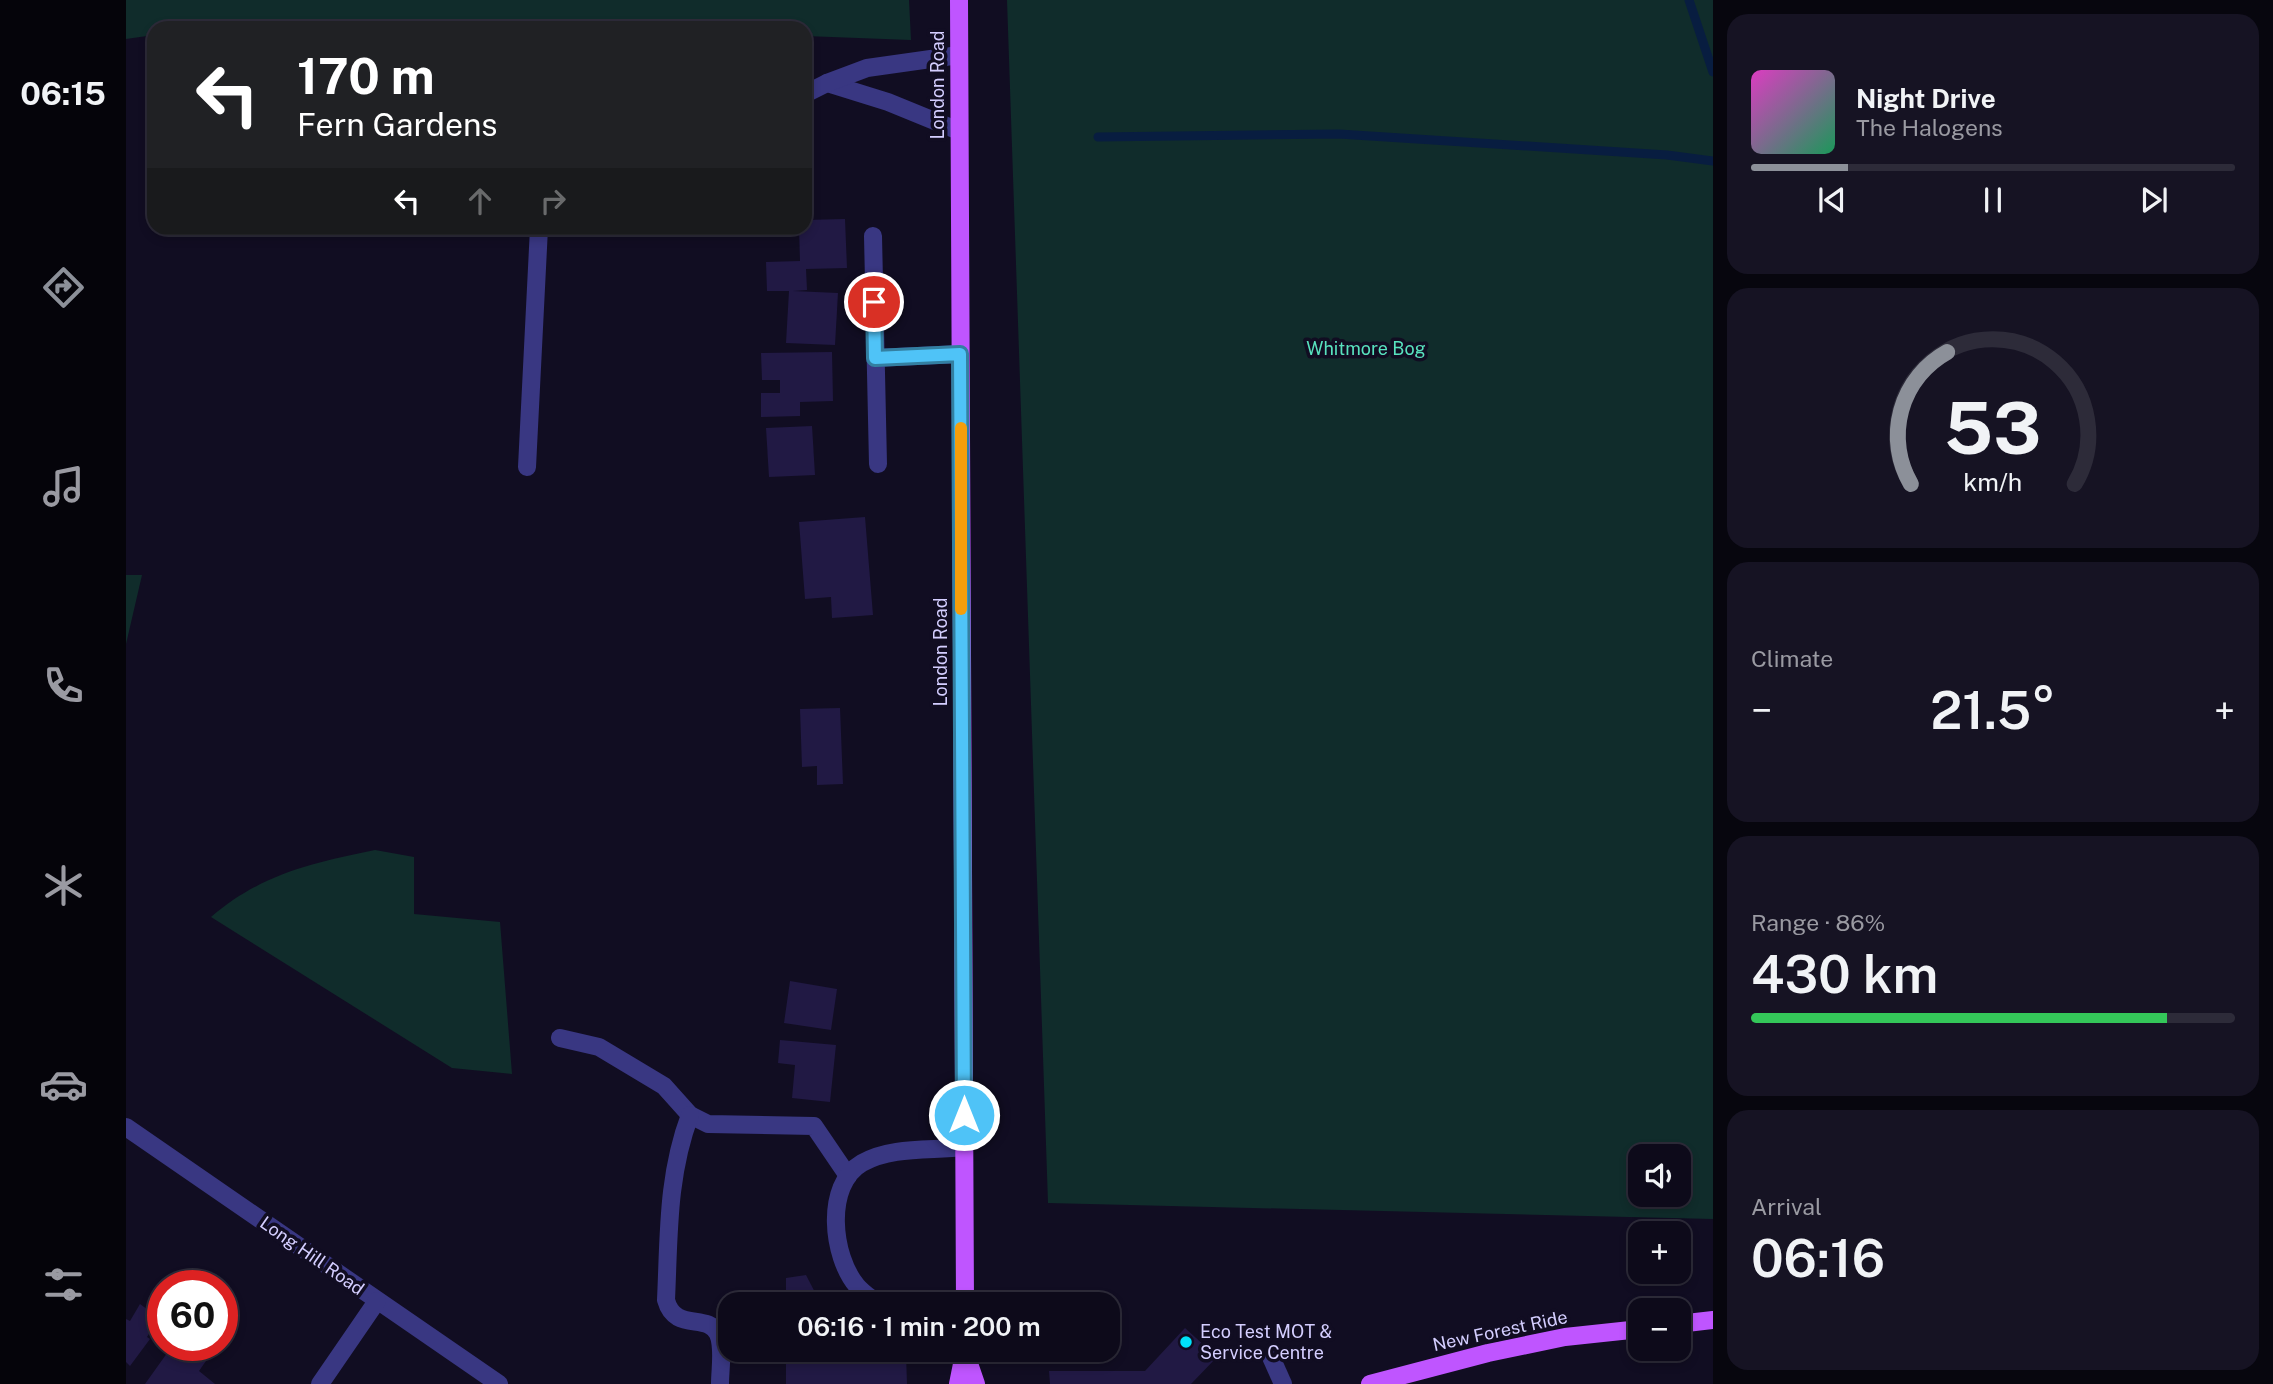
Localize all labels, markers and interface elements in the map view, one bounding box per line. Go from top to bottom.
street label: London Road [927,31,948,139]
text: 170 m [297,47,435,105]
icon: left [182,49,273,140]
text: 06:15 [20,75,106,112]
text: Night Drive [1856,83,1996,114]
text: Fern Gardens [297,106,498,143]
text: The Halogens [1856,114,2003,141]
icon: previous [1813,181,1851,219]
icon: pause [1974,181,2012,219]
icon: next [2135,181,2173,219]
icon: left [388,182,426,220]
icon: ahead [461,182,499,220]
icon: right [534,182,572,220]
icon: directions [39,263,88,312]
pin [844,272,904,332]
icon: arrive [855,283,893,321]
park label: Whitmore Bog [1306,338,1426,359]
text: 53 [1944,385,2042,470]
icon: music [39,462,88,511]
text: km/h [1964,467,2022,497]
street label: London Road [930,598,951,706]
text: Climate [1751,645,1833,672]
icon: phone [39,661,88,710]
text: 21.5° [1930,680,2056,741]
text: − [1751,688,1772,733]
text: + [2214,688,2235,733]
icon: climate [39,861,88,910]
text: Range · 86% [1751,909,1885,936]
text: 430 km [1751,944,1938,1005]
icon: car [39,1060,88,1109]
position arrow [927,1078,1001,1152]
map controls [1628,1144,1691,1361]
button: sound [1628,1144,1691,1207]
text: Arrival [1751,1193,1822,1220]
street label: Long Hill Road [256,1212,368,1299]
button: + [1628,1221,1691,1284]
text: 06:16 [1751,1228,1885,1289]
icon: filters [39,1260,88,1309]
speed limit sign: 60 [147,1270,238,1361]
button: − [1628,1298,1691,1361]
street label: New Forest Ride [1431,1306,1569,1355]
text: 06:16 · 1 min · 200 m [797,1311,1041,1342]
place label: Eco Test MOT & Service Centre [1200,1321,1332,1363]
marker: Eco Test MOT & Service Centre [1178,1334,1194,1350]

